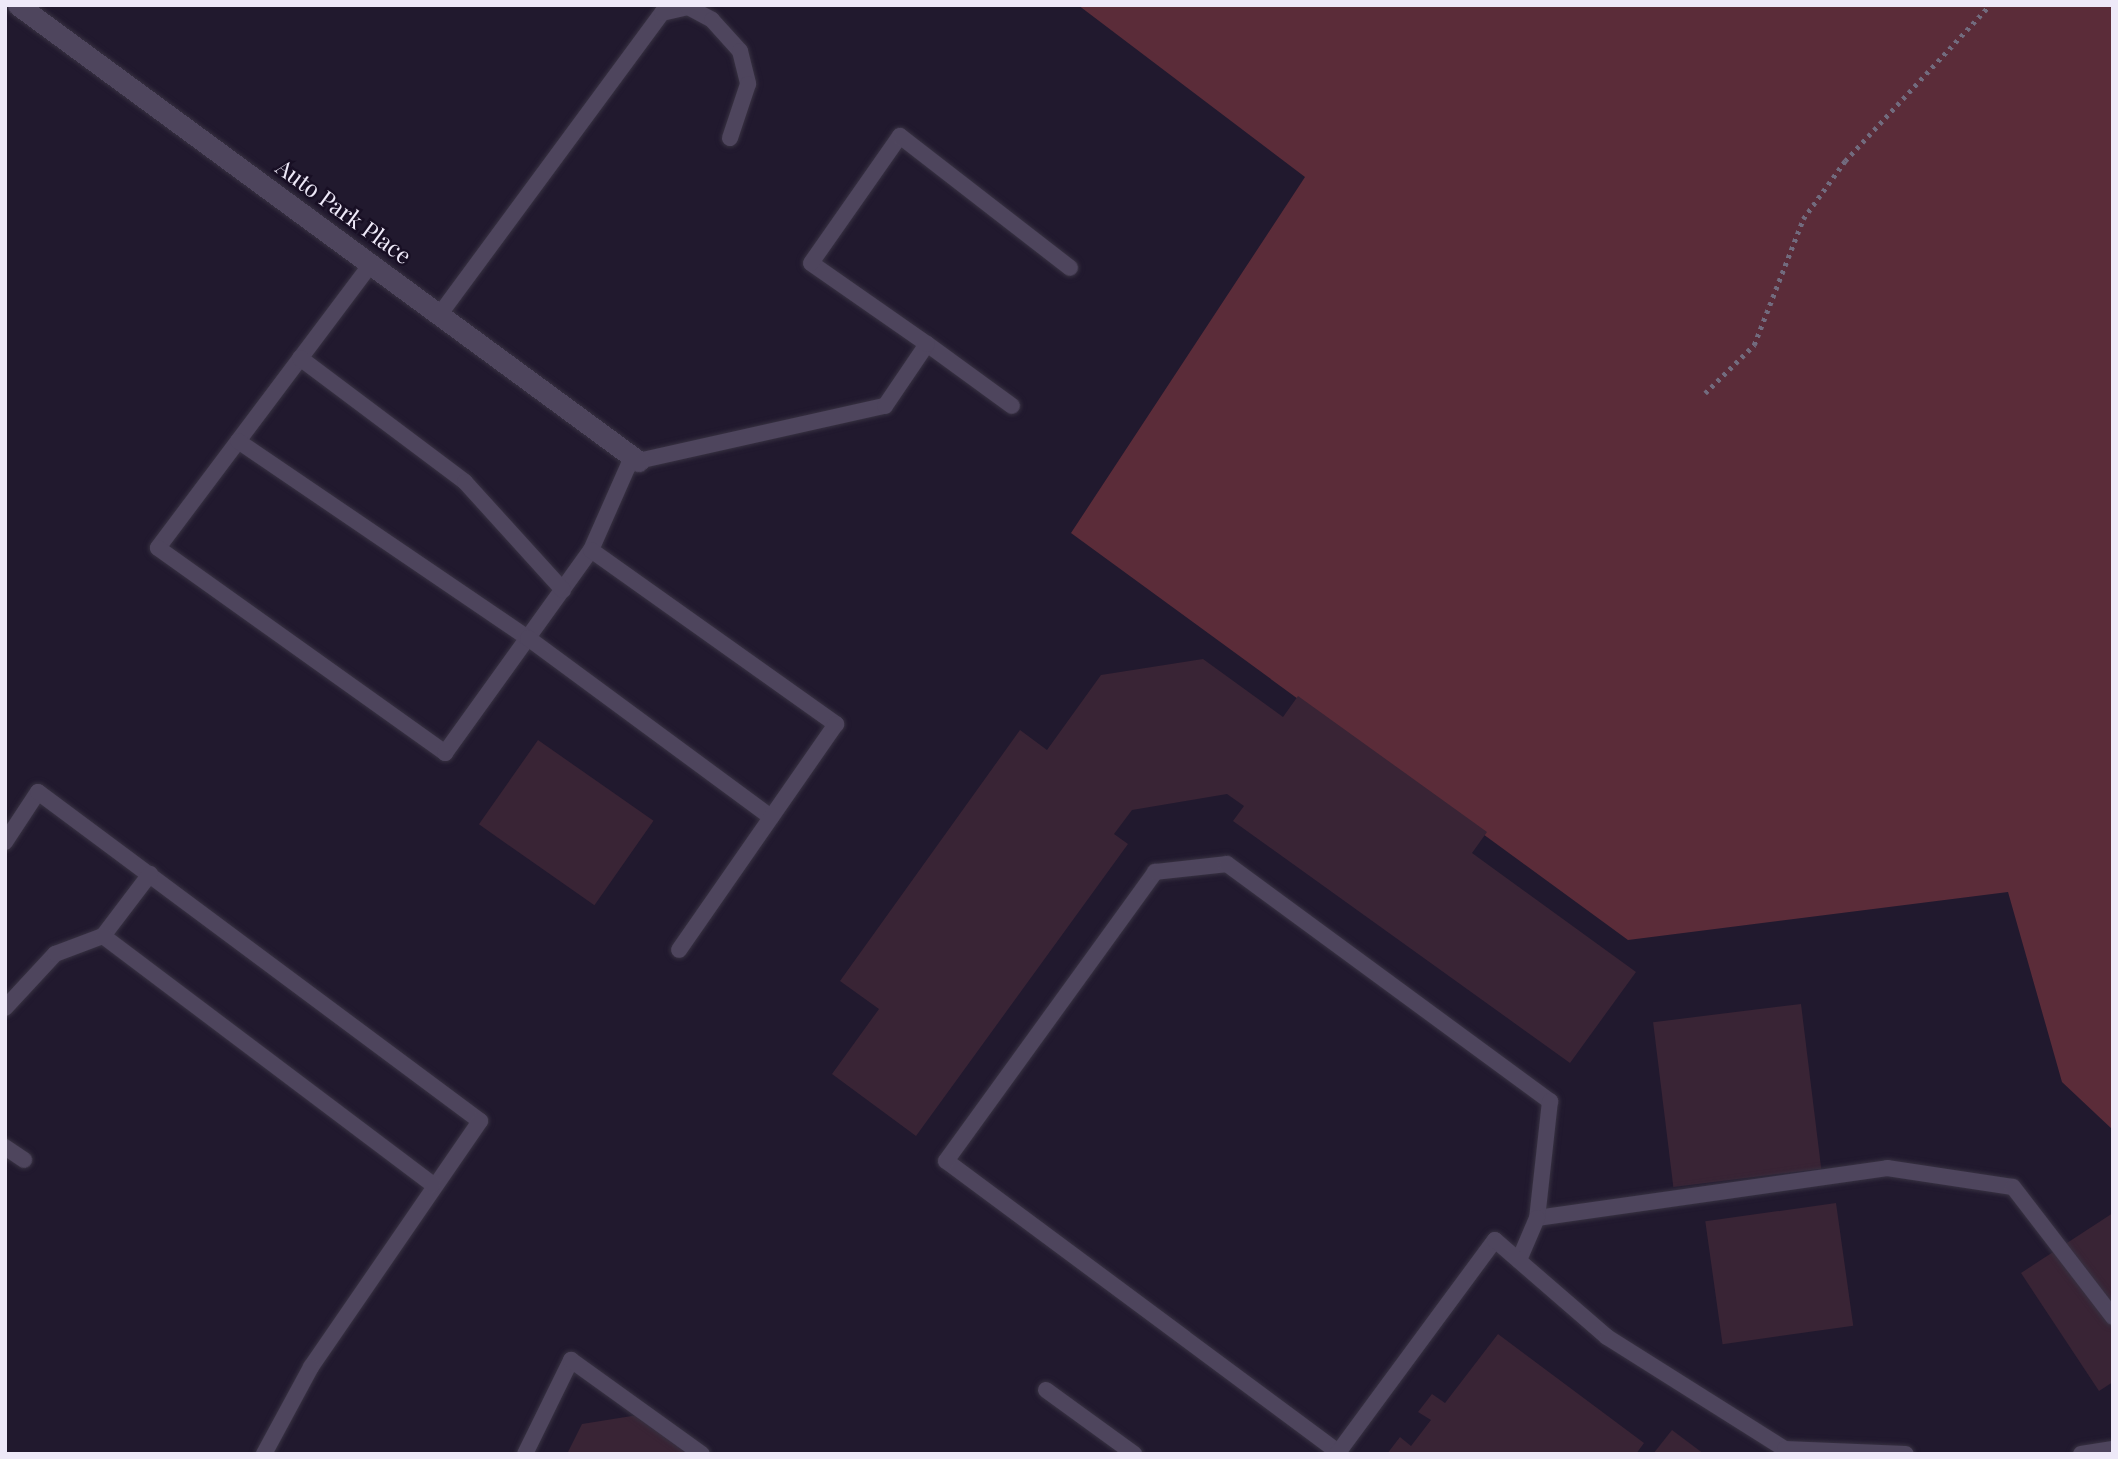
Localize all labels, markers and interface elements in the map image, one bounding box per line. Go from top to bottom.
street label: Auto Park Place [271,153,417,269]

